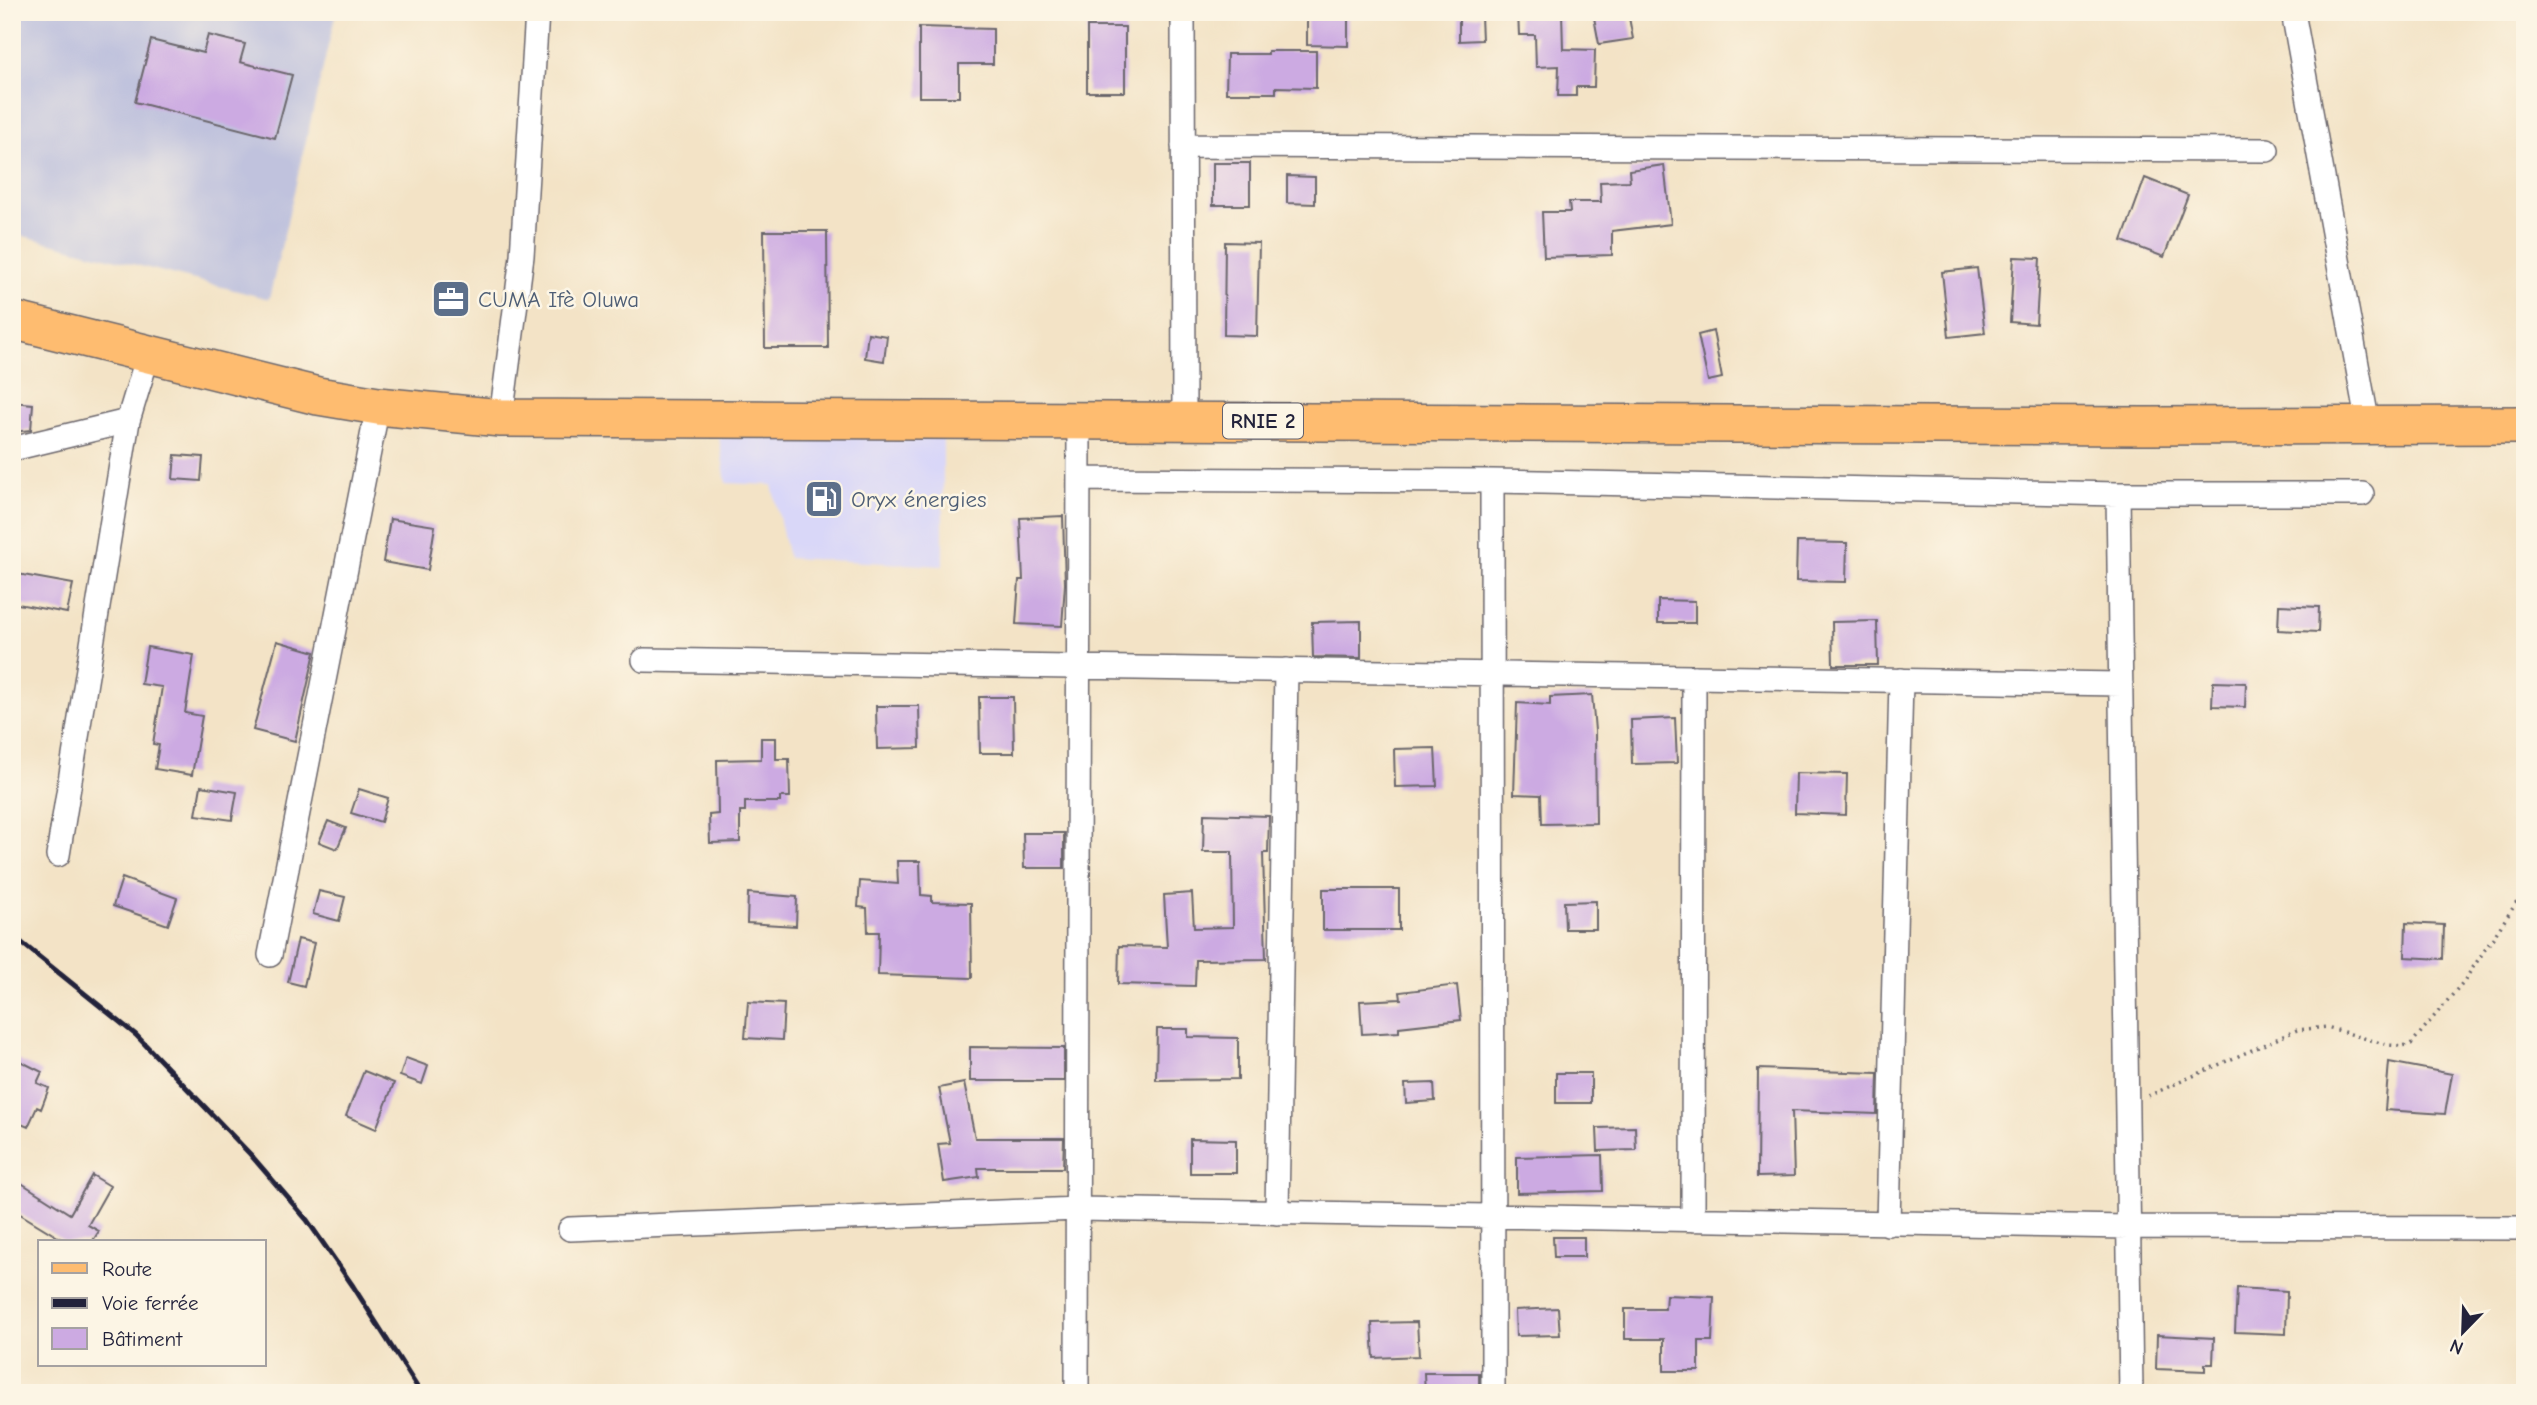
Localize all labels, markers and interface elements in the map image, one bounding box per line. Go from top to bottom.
office icon: CUMA Ifè Oluwa [430,278,472,320]
place label: CUMA Ifè Oluwa [478,286,639,313]
road number: RNIE 2 [1223,404,1303,438]
fuel station icon: Oryx énergies [803,478,845,520]
place label: Oryx énergies [851,486,986,513]
legend [38,1240,266,1366]
text: Route [102,1257,152,1281]
text: Voie ferrée [102,1291,199,1315]
north arrow [2428,1296,2498,1366]
text: Bâtiment [102,1327,183,1351]
text: N [2447,1334,2467,1359]

